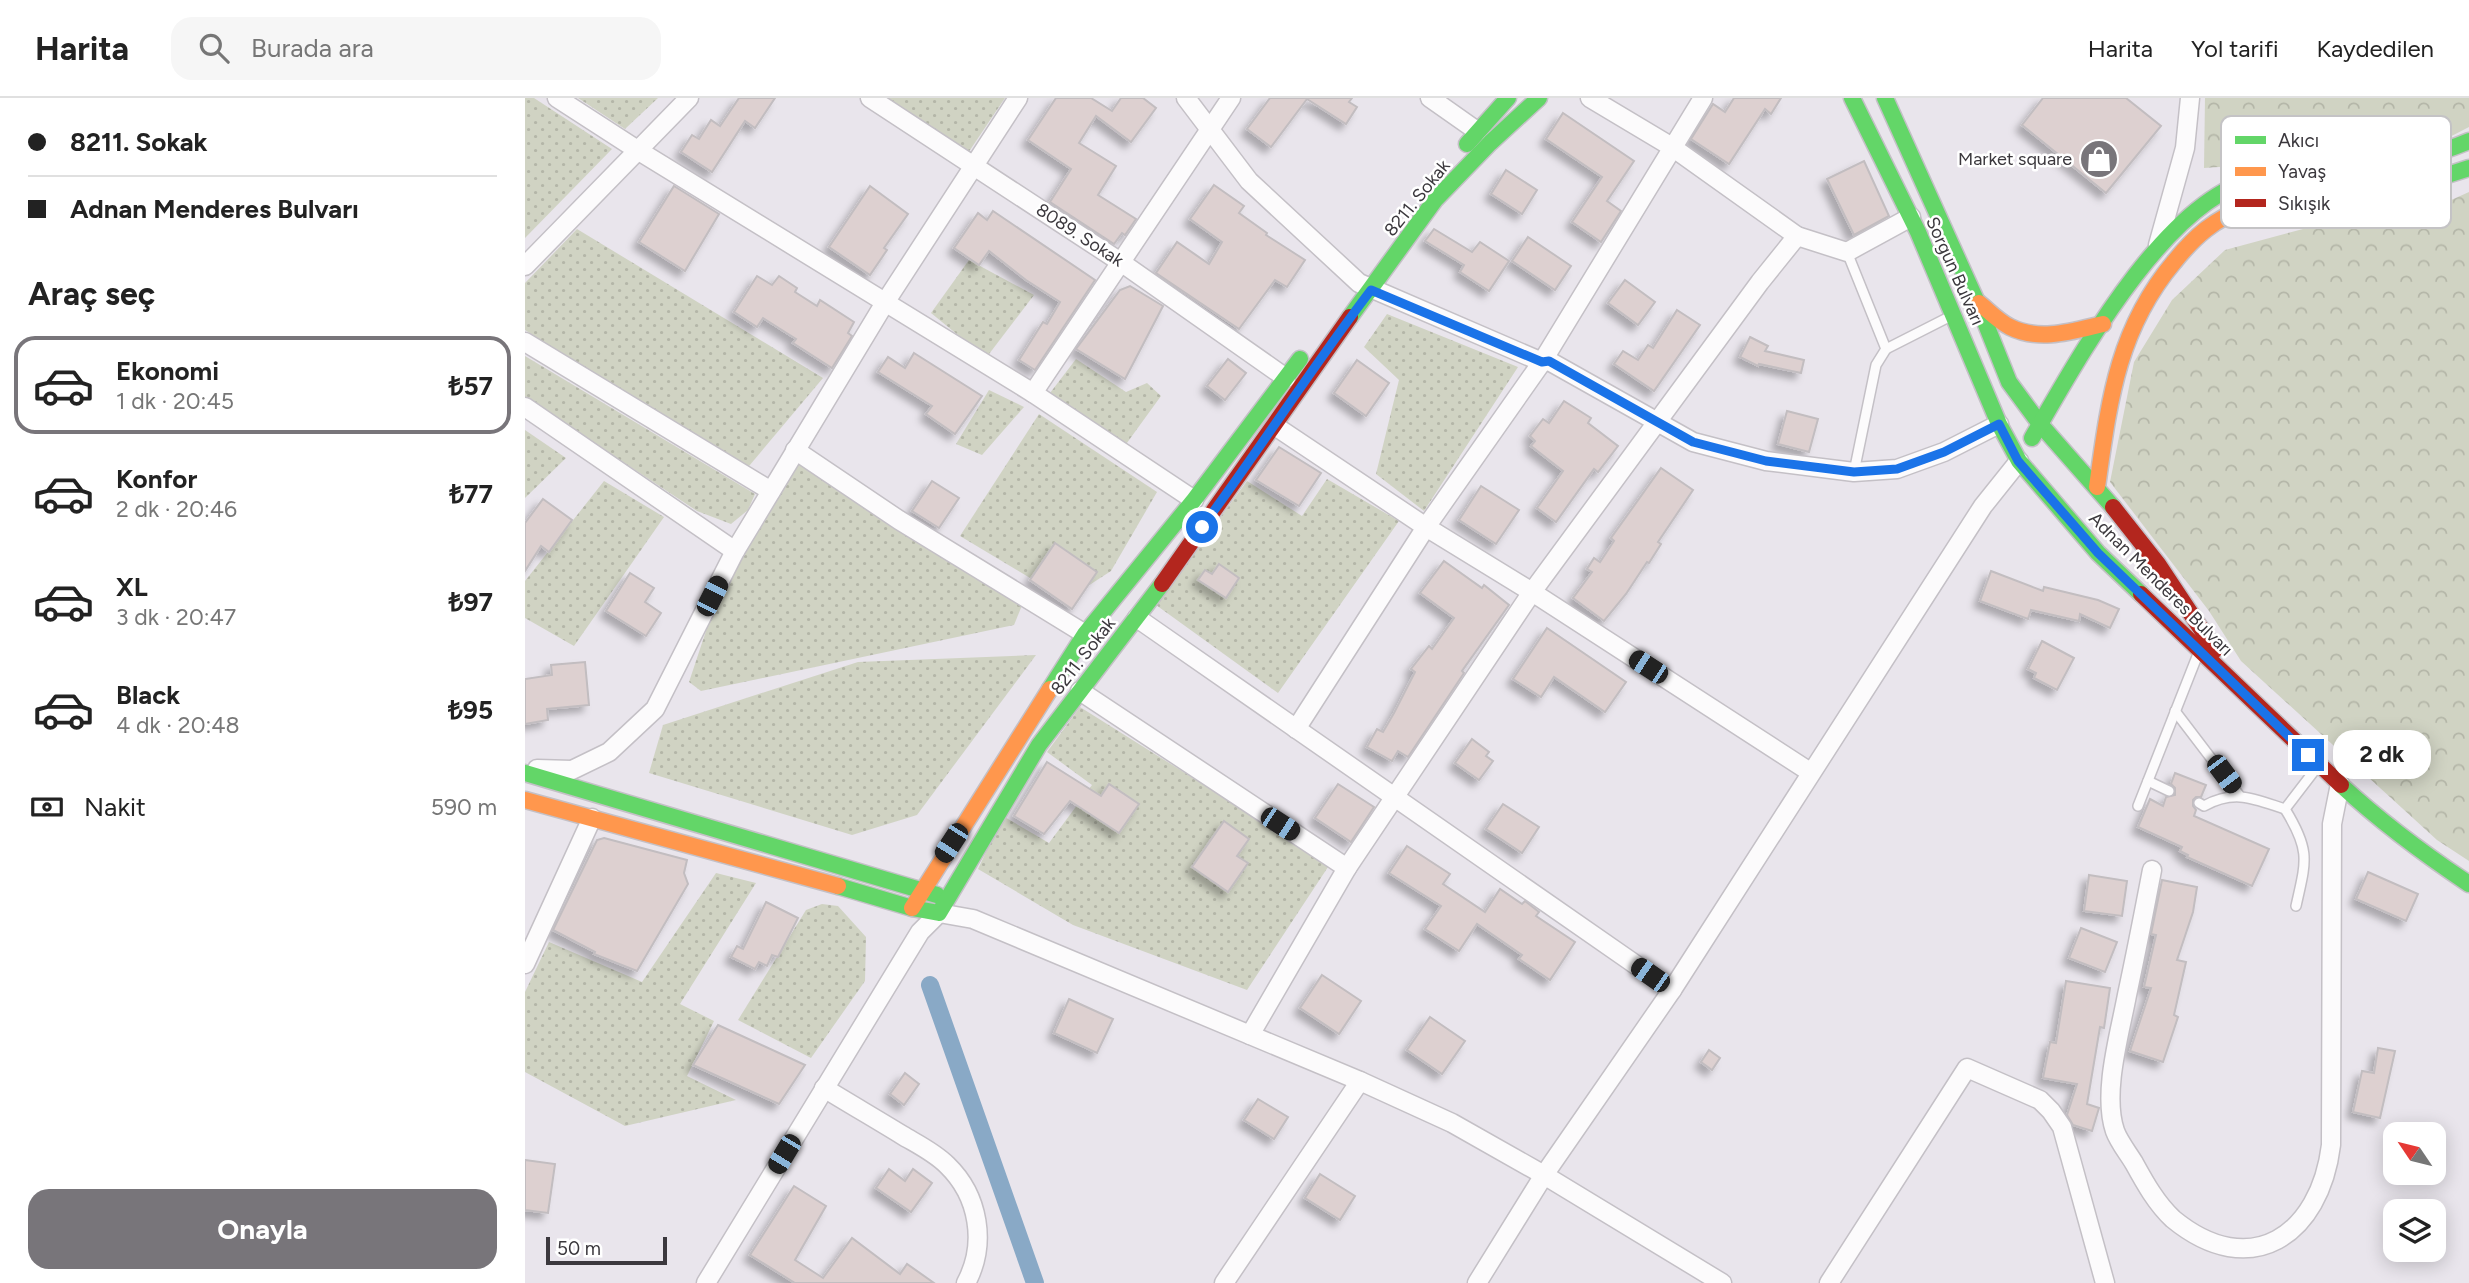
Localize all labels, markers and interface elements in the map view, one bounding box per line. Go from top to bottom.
search box [171,17,661,80]
text: Harita [35,29,129,68]
icon: search [195,29,233,67]
text: Burada ara [251,32,374,64]
text: Harita [2088,34,2153,63]
text: Yol tarifi [2191,34,2279,63]
text: Kaydedilen [2317,34,2434,63]
legend [2221,116,2451,228]
text: 8211. Sokak [70,126,208,158]
text: Akıcı [2278,129,2319,152]
shop icon: Market square [2078,138,2120,180]
place label: Market square [1958,148,2072,170]
street label: 8211. Sokak [1379,155,1455,241]
text: Yavaş [2278,160,2326,183]
text: Sıkışık [2278,192,2331,215]
text: Adnan Menderes Bulvarı [70,193,359,225]
street label: 8089. Sokak [1032,199,1128,272]
street label: Sorgun Bulvarı [1921,213,1989,329]
text: Araç seç [28,275,155,313]
icon: car [32,354,95,417]
text: Ekonomi [116,355,219,387]
text: ₺57 [449,370,493,402]
text: 1 dk · 20:45 [116,387,234,415]
icon: car [32,462,95,525]
text: Konfor [116,463,197,495]
text: ₺77 [449,478,493,510]
text: 2 dk · 20:46 [116,495,237,523]
street label: Adnan Menderes Bulvarı [2085,508,2237,660]
route start [1186,511,1218,543]
icon: car [32,570,95,633]
text: XL [116,571,148,603]
car [694,573,731,619]
text: ₺97 [449,586,493,618]
text: 3 dk · 20:47 [116,603,236,631]
street label: 8211. Sokak [1046,613,1120,699]
car [1625,647,1672,687]
icon: car [32,678,95,741]
text: Black [116,679,180,711]
text: ₺95 [448,694,493,726]
text: 4 dk · 20:48 [116,711,240,739]
callout: 2 dk [2333,730,2431,780]
route end [2292,739,2324,771]
text: 2 dk [2360,740,2404,768]
car [2203,751,2246,797]
icon: cash [28,788,66,826]
text: Nakit [84,791,146,823]
text: 590 m [431,793,497,821]
car [1257,804,1304,844]
car [931,820,972,866]
car [1627,954,1674,996]
north arrow [2383,1122,2447,1185]
map controls [2383,1122,2446,1262]
car [765,1131,804,1177]
button: Onayla [28,1189,497,1269]
button: layers [2383,1199,2446,1262]
scale bar [546,1234,667,1266]
text: 50 m [557,1237,601,1260]

